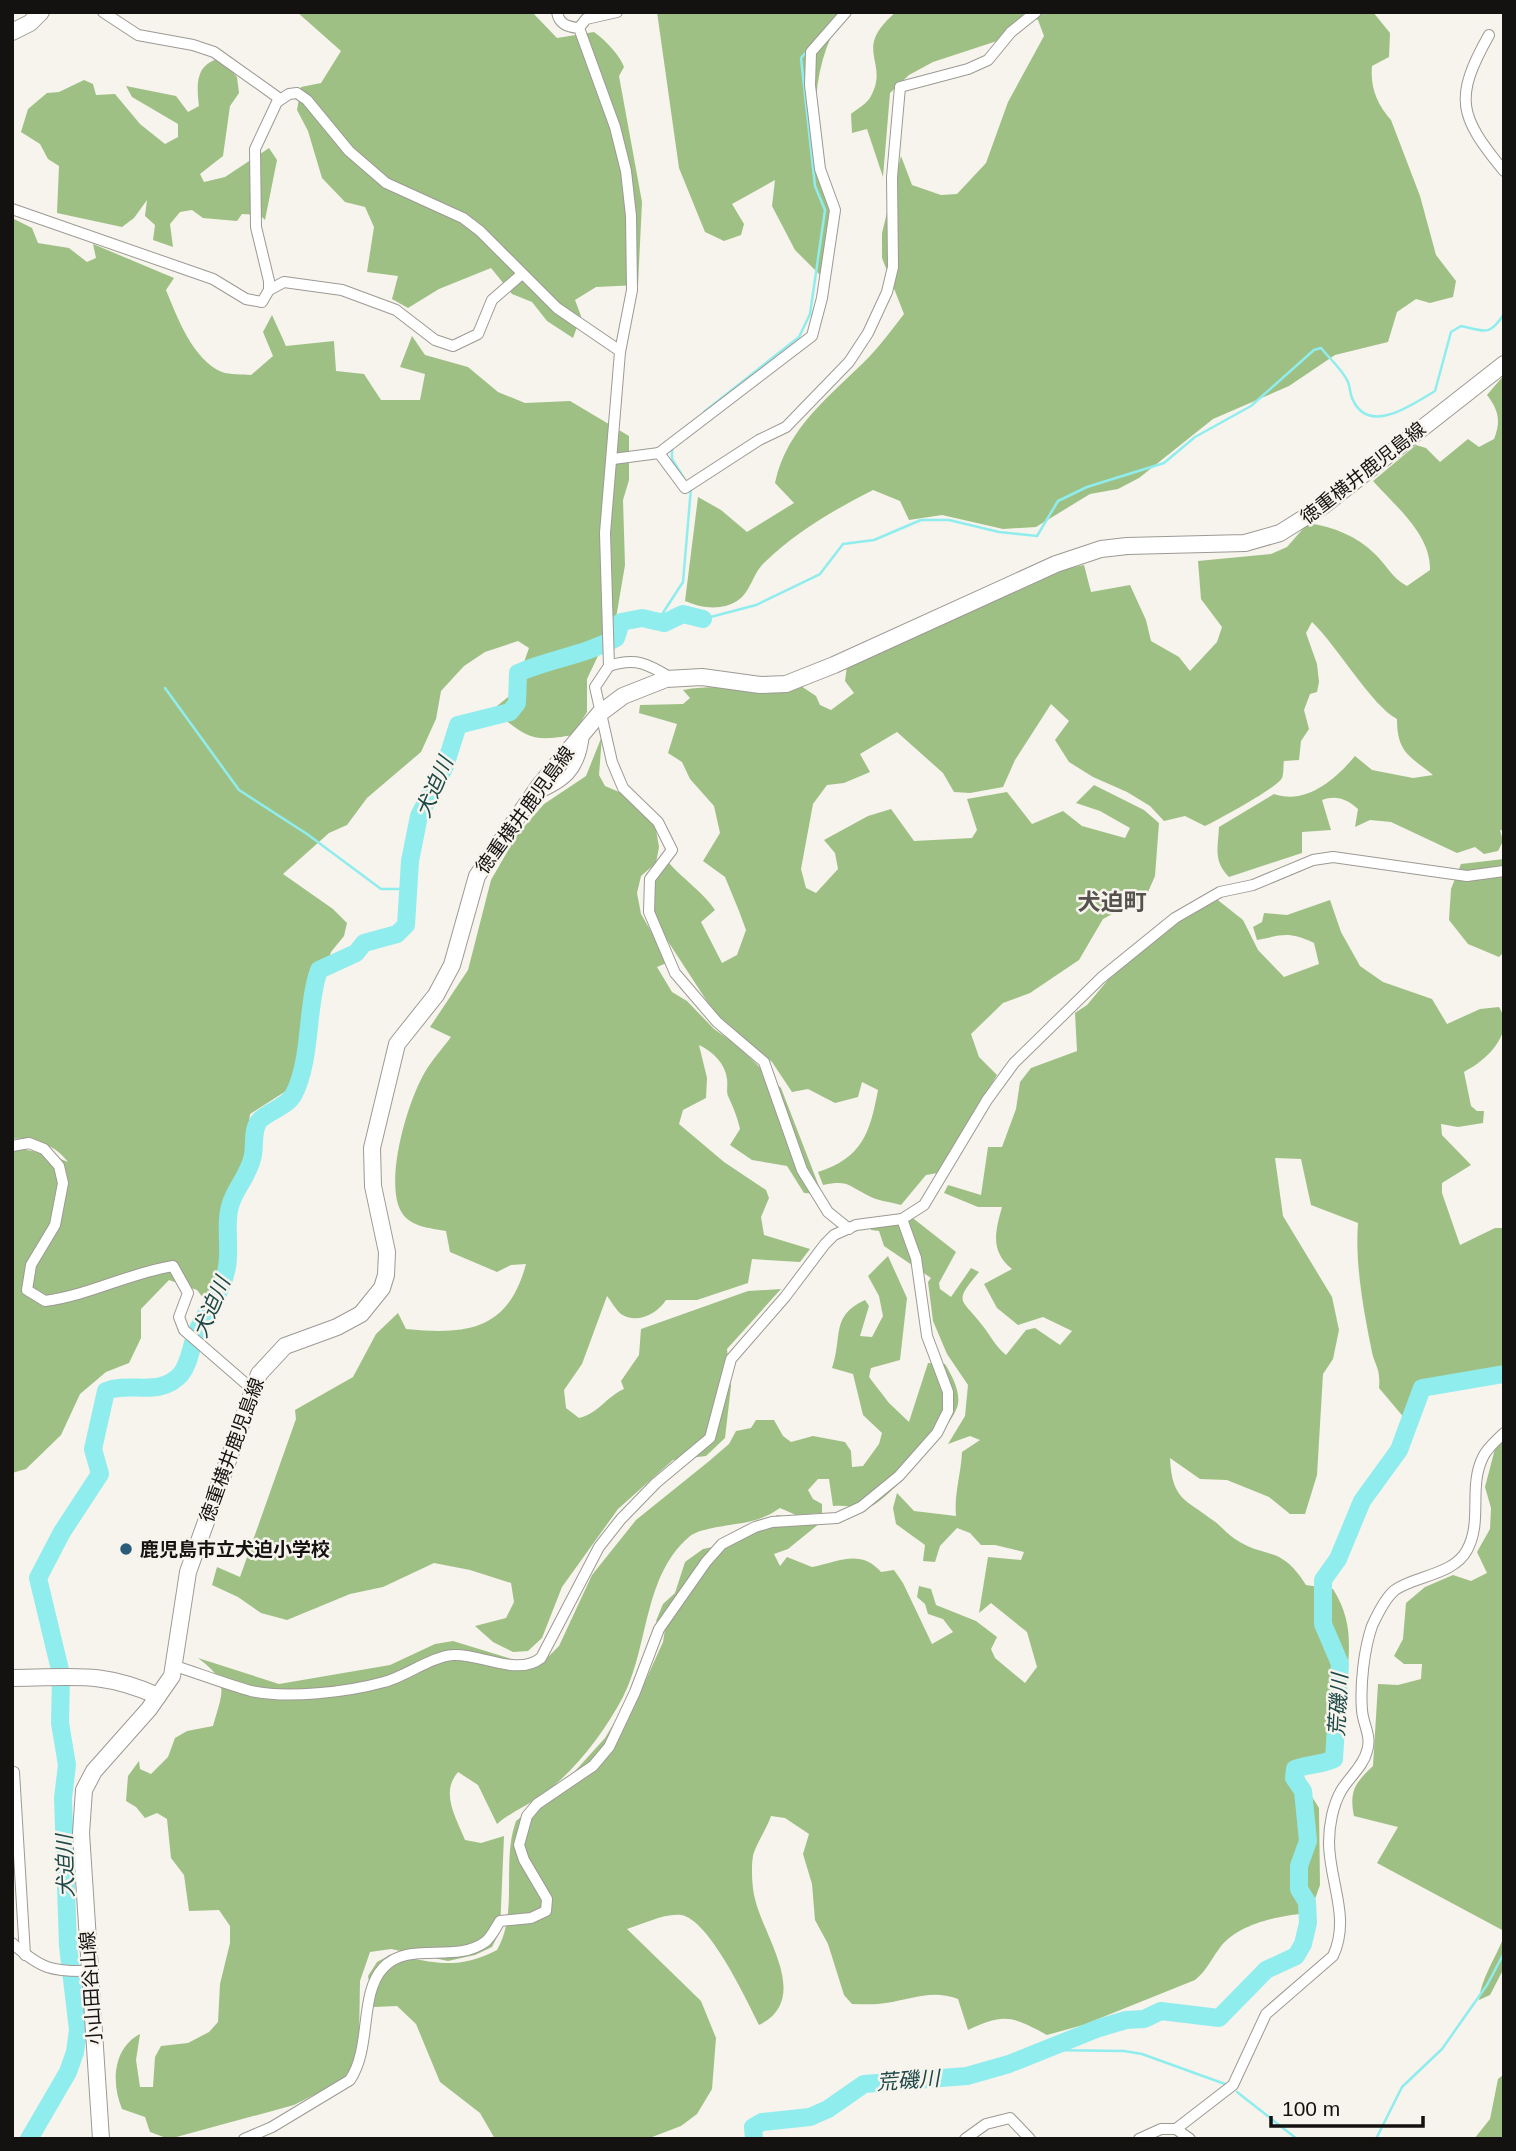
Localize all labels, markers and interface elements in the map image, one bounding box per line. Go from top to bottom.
street label: 徳重横井鹿児島線 [1297,418,1429,528]
street label: 徳重横井鹿児島線 [472,742,578,878]
water label: 犬迫川 [411,752,458,820]
district label: 犬迫町 [1078,889,1147,915]
water label: 犬迫川 [188,1272,235,1340]
street label: 徳重横井鹿児島線 [196,1375,268,1525]
place label: 鹿児島市立犬迫小学校 [140,1539,330,1560]
marker: 鹿児島市立犬迫小学校 [118,1541,134,1557]
water label: 荒磯川 [1325,1671,1351,1737]
water label: 犬迫川 [52,1832,78,1898]
street label: 小山田谷山線 [77,1930,105,2046]
water label: 荒磯川 [876,2066,942,2094]
scale bar [1271,2084,1423,2128]
text: 100 m [1282,2097,1340,2120]

